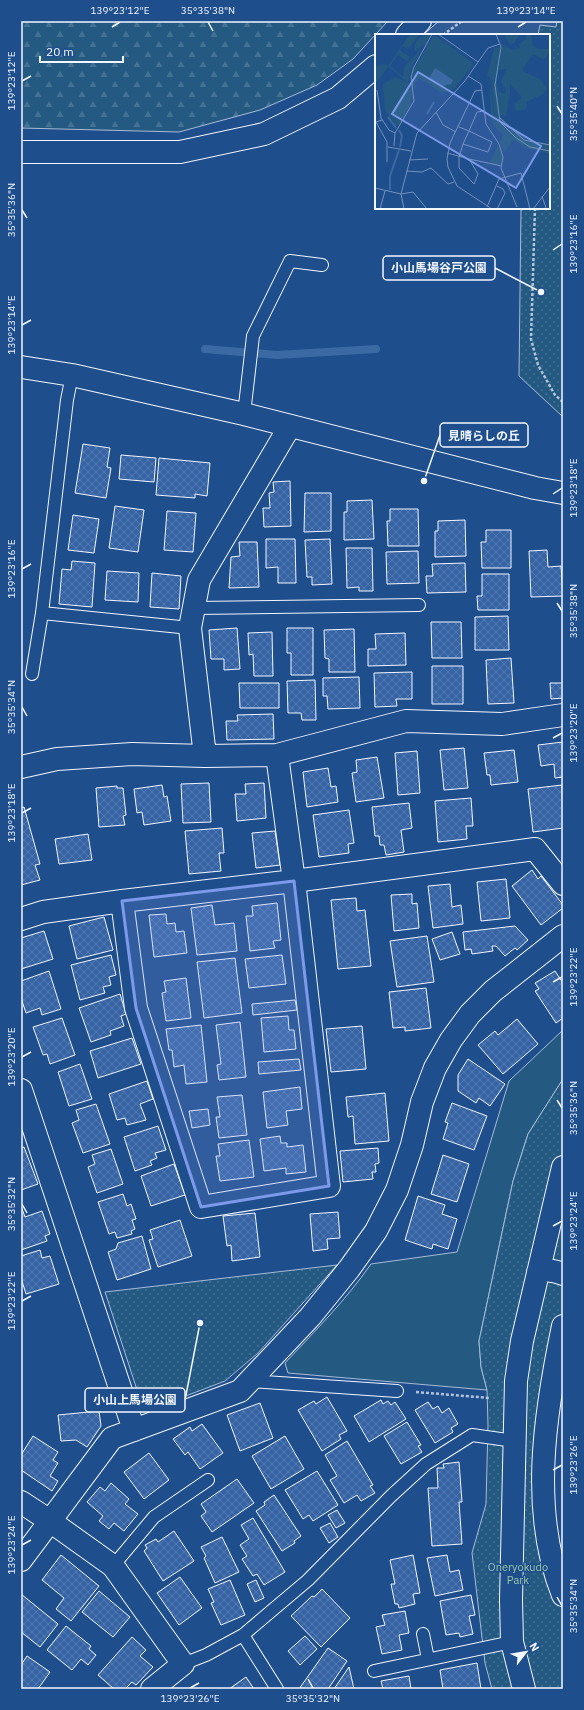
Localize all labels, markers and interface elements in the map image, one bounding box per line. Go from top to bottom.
text: 139°23'12"E [90,4,150,17]
text: 35°35'38"N [181,4,235,17]
text: 139°23'14"E [496,4,556,17]
inset map [375,34,550,209]
scale bar [40,38,123,64]
text: 20 m [46,44,74,59]
text: 139°23'12"E [5,51,18,111]
text: 35°35'40"N [567,87,580,141]
text: 35°35'36"N [5,183,18,237]
text: 139°23'16"E [567,214,580,274]
callout: 小山馬場谷戸公園 [383,256,495,280]
text: 小山馬場谷戸公園 [391,260,487,275]
text: 139°23'14"E [5,295,18,355]
callout: 見晴らしの丘 [440,423,528,447]
text: 見晴らしの丘 [448,428,520,443]
text: 139°23'18"E [567,458,580,518]
text: 139°23'16"E [5,539,18,599]
text: 35°35'38"N [567,584,580,638]
text: 35°35'34"N [5,680,18,734]
text: 139°23'20"E [567,703,580,763]
text: 139°23'18"E [5,783,18,843]
text: 139°23'22"E [567,947,580,1007]
text: 139°23'20"E [5,1027,18,1087]
text: 35°35'36"N [567,1081,580,1135]
text: 35°35'32"N [5,1177,18,1231]
text: 139°23'24"E [567,1191,580,1251]
text: 139°23'22"E [5,1271,18,1331]
callout: 小山上馬場公園 [85,1388,185,1412]
text: 小山上馬場公園 [93,1392,177,1407]
text: 139°23'26"E [567,1435,580,1495]
text: 139°23'24"E [5,1515,18,1575]
park label: Oneryokudo Park [488,1560,548,1587]
text: 35°35'34"N [567,1579,580,1633]
north arrow [506,1632,546,1672]
text: N [527,1640,543,1654]
text: 139°23'26"E [160,1692,220,1705]
text: 35°35'32"N [286,1692,340,1705]

